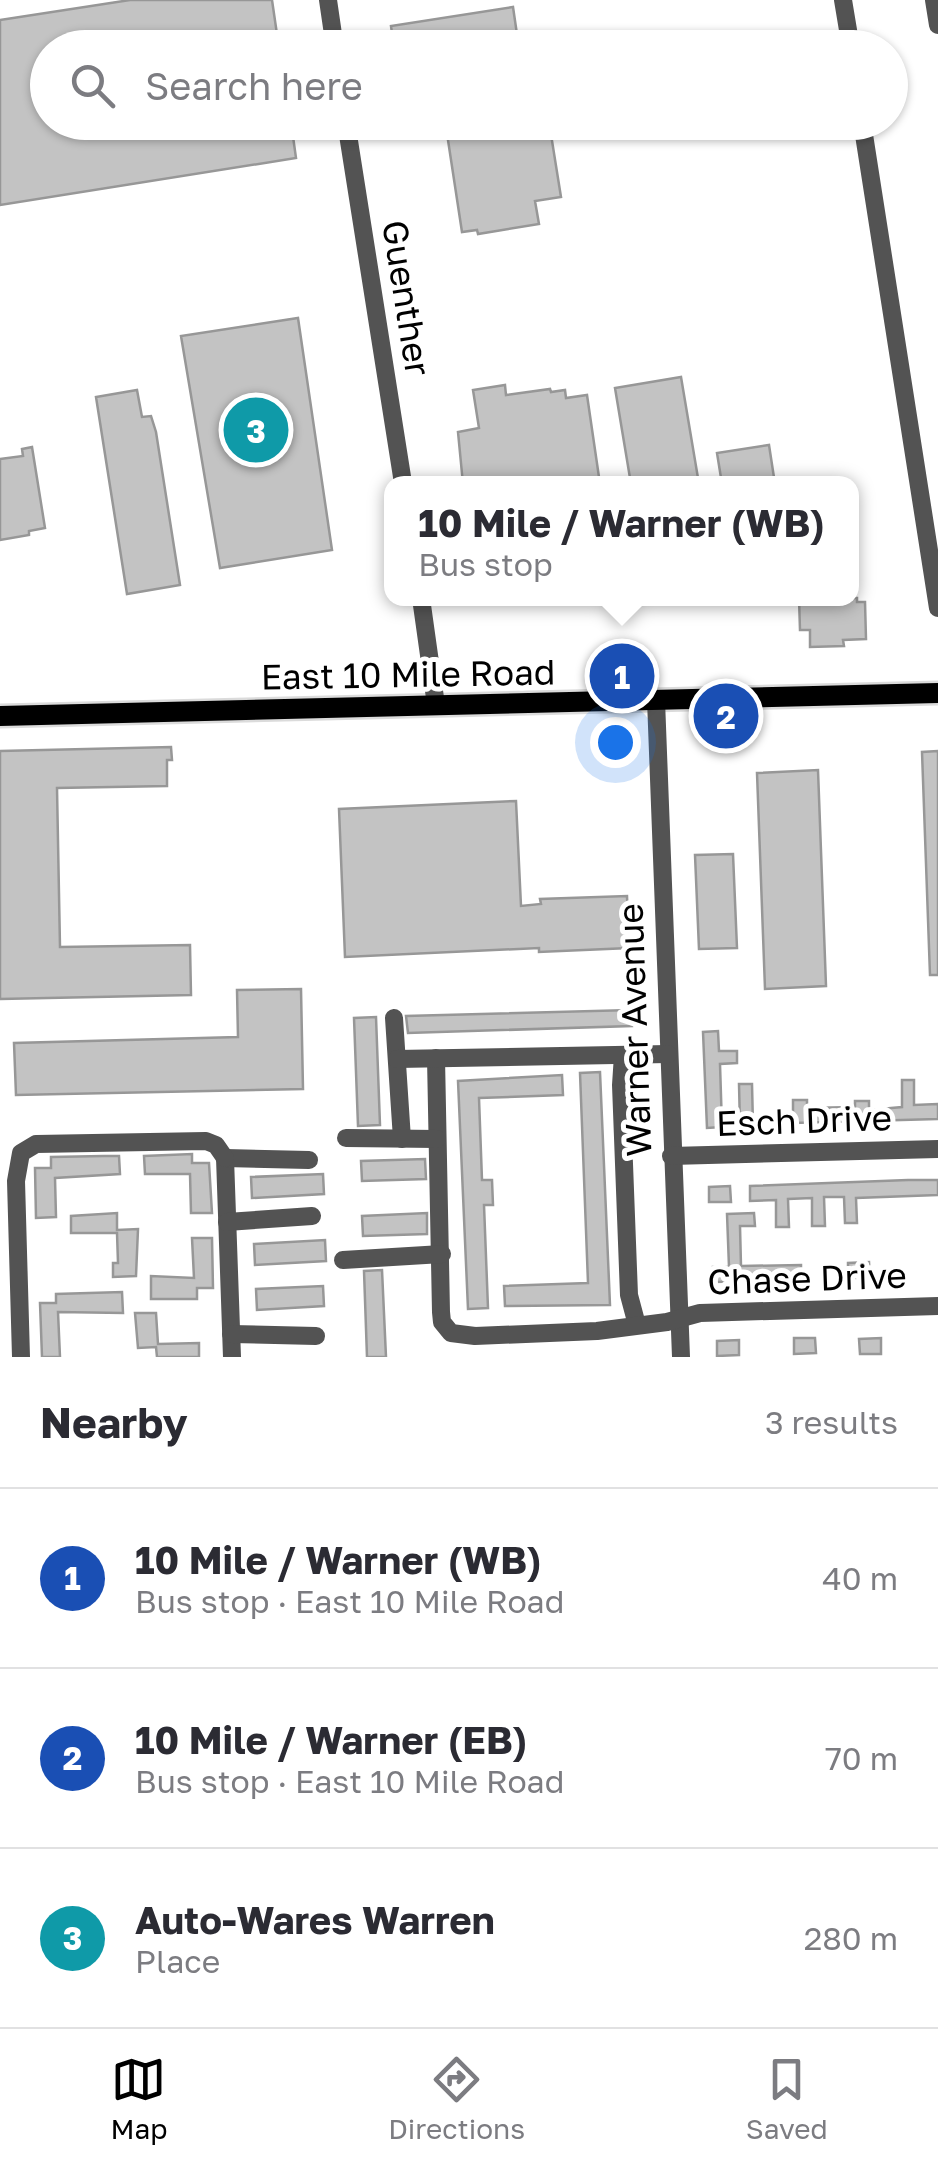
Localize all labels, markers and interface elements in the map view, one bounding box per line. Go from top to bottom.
search box [30,30,908,140]
icon: search [65,58,120,113]
text: Search here [145,63,363,108]
street label: Guenther [374,217,440,379]
pin: 3 [224,392,288,468]
popup [384,476,859,606]
text: 10 Mile / Warner (WB) [418,500,825,545]
text: Bus stop [418,545,553,583]
pin: 1 [590,638,654,714]
street label: East 10 Mile Road [260,650,556,698]
pin: 2 [694,678,758,754]
your location [590,717,641,768]
street label: Warner Avenue [609,903,659,1157]
street label: Esch Drive [715,1096,893,1144]
street label: Chase Drive [707,1254,907,1302]
text: Nearby [40,1397,188,1447]
text: 3 results [765,1403,898,1441]
text: 10 Mile / Warner (WB) [135,1537,542,1582]
text: 1 [64,1559,81,1597]
text: 40 m [822,1559,898,1597]
text: Bus stop · East 10 Mile Road [135,1582,564,1620]
text: 10 Mile / Warner (EB) [135,1717,527,1762]
text: 2 [63,1739,82,1777]
text: 70 m [825,1739,898,1777]
text: Bus stop · East 10 Mile Road [135,1762,564,1800]
text: Auto-Wares Warren [135,1897,495,1942]
text: 3 [63,1919,82,1957]
text: 280 m [804,1919,898,1957]
text: Place [135,1942,220,1980]
tab: Map [110,2052,168,2145]
tab: Directions [388,2052,525,2145]
tab: Saved [746,2052,828,2145]

